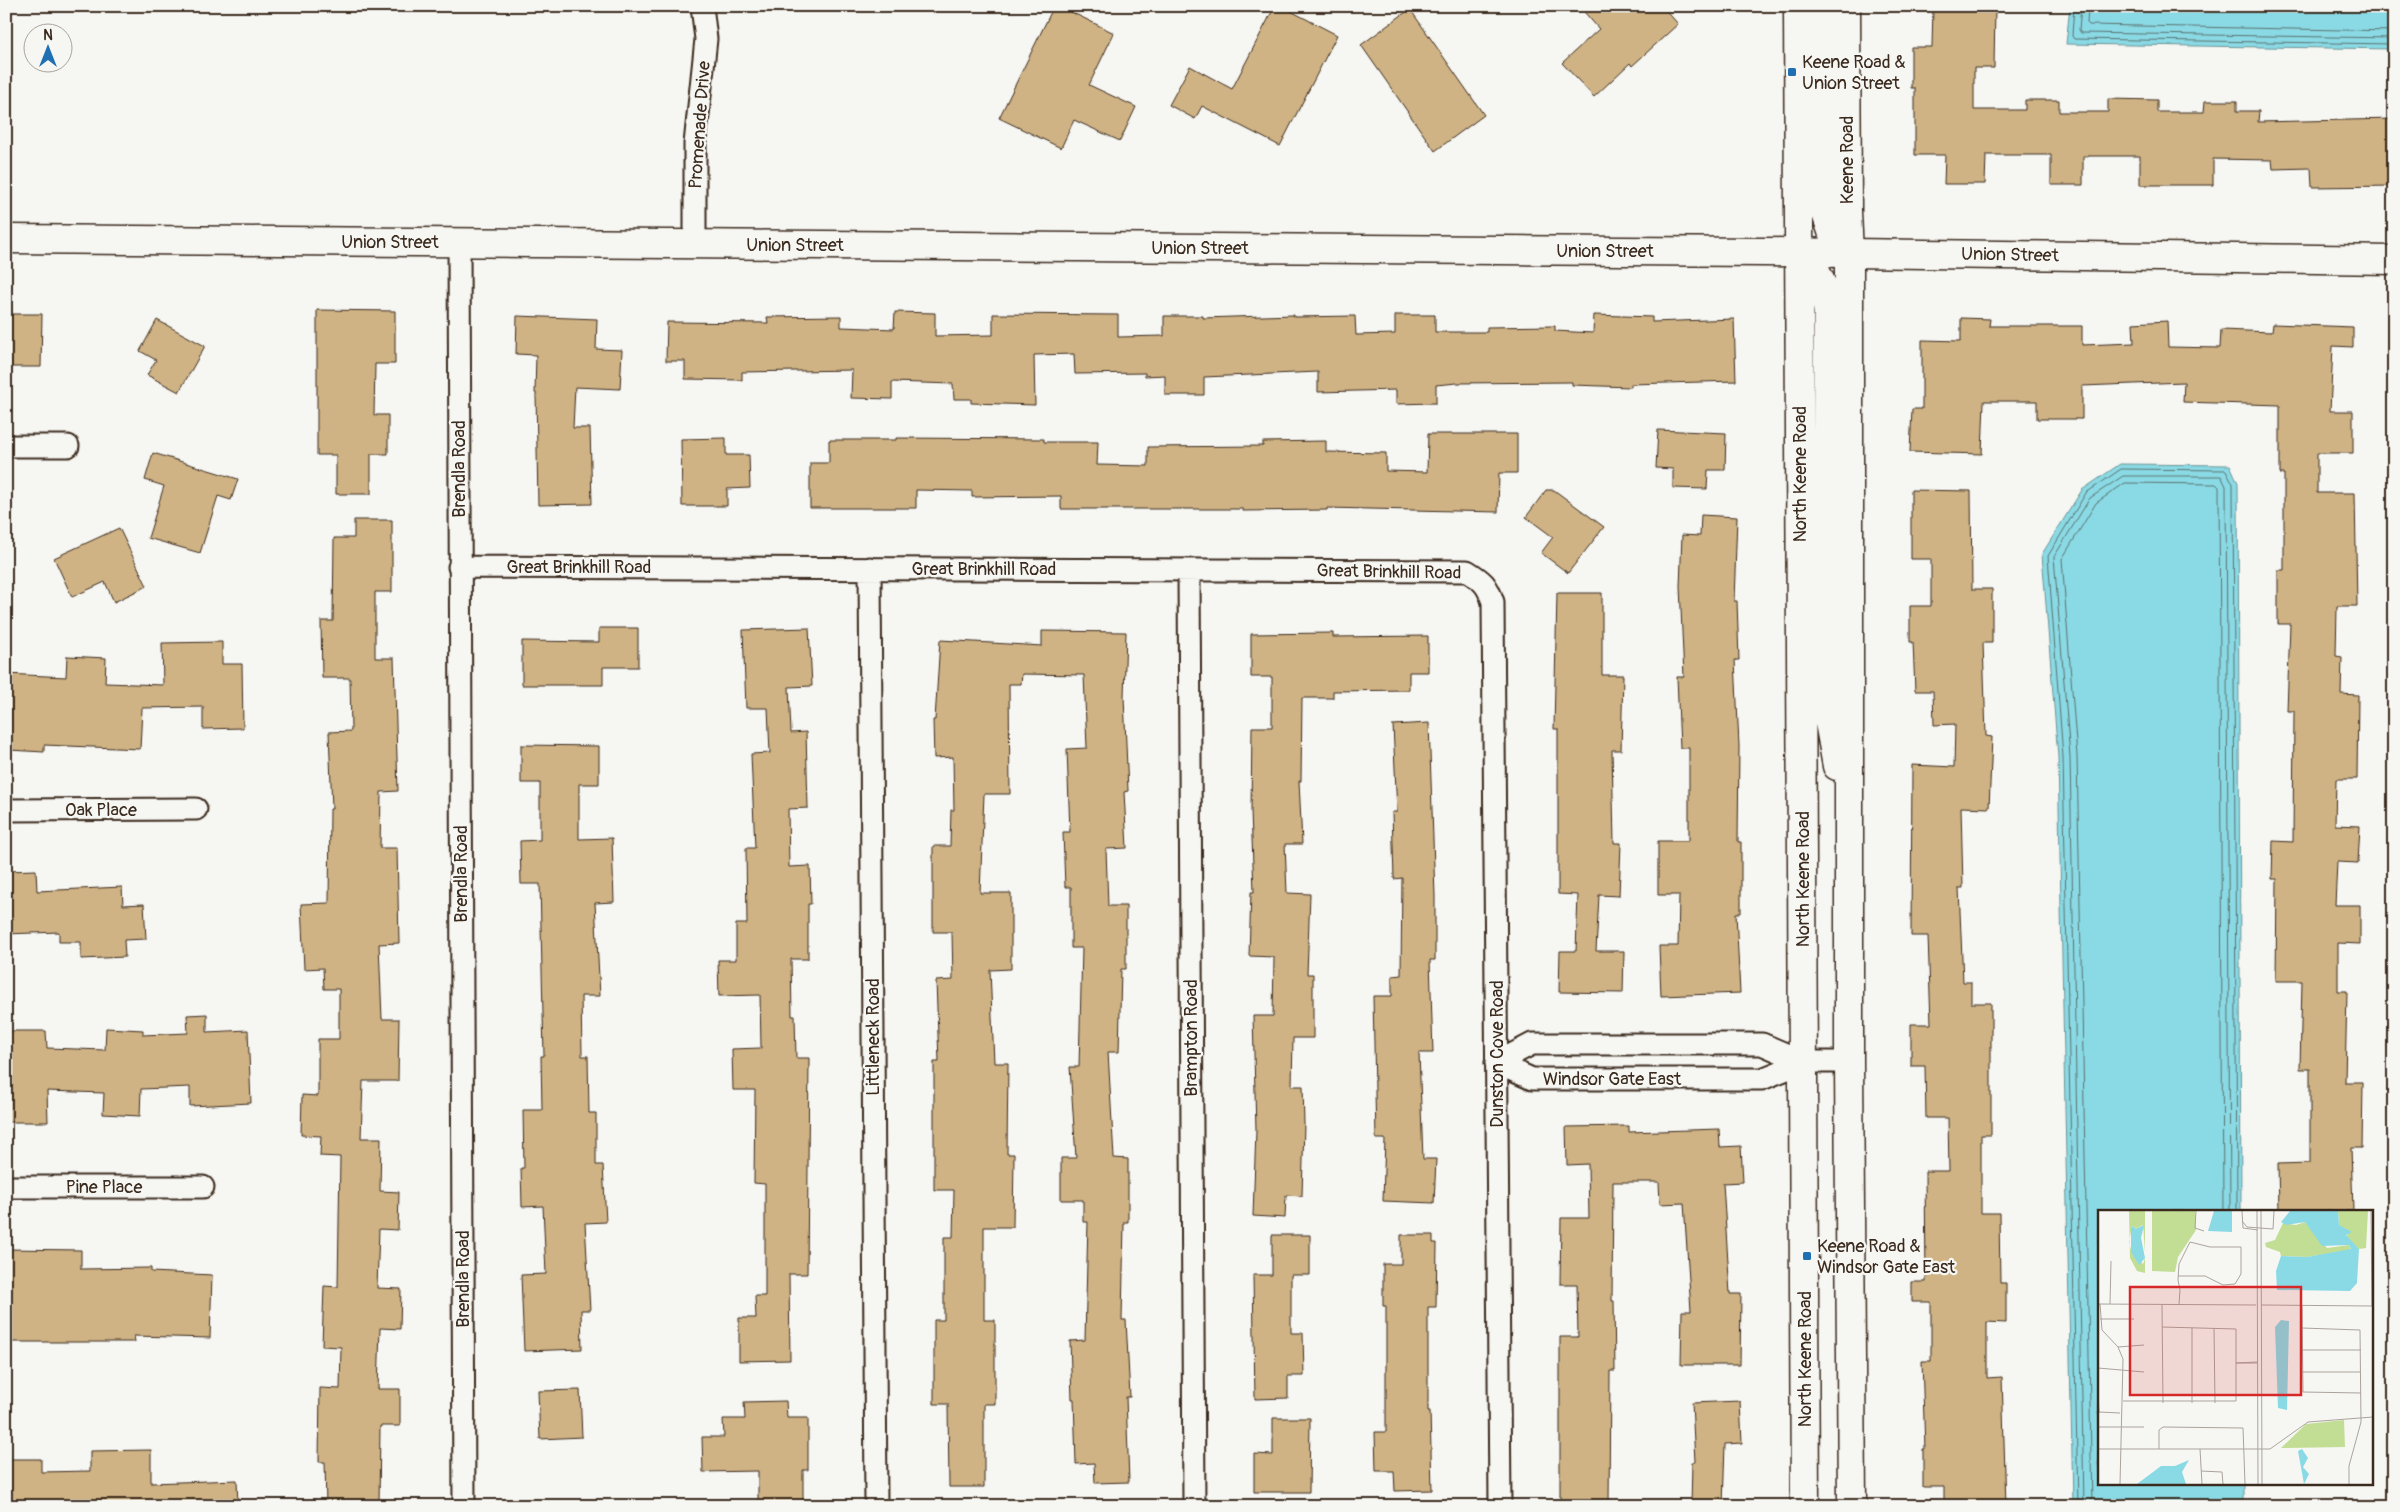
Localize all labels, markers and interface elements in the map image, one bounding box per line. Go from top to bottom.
north arrow [22,22,72,72]
text: N [43,27,53,44]
place label: Keene Road & Union Street [1802,51,1906,95]
street label: Promenade Drive [684,60,716,190]
marker: Keene Road & Union Street [1786,66,1798,78]
street label: Keene Road [1836,116,1859,204]
street label: Union Street [341,231,440,254]
street label: Union Street [746,234,845,257]
street label: Union Street [1151,237,1250,260]
street label: Union Street [1556,240,1655,263]
street label: Union Street [1961,243,2060,267]
street label: North Keene Road [1789,406,1812,542]
street label: Brendla Road [448,420,471,518]
street label: Great Brinkhill Road [507,556,651,579]
street label: Great Brinkhill Road [912,558,1056,581]
street label: Great Brinkhill Road [1316,559,1462,585]
street label: Oak Place [65,799,137,822]
street label: North Keene Road [1792,811,1815,947]
street label: Brendla Road [450,825,473,923]
street label: Littleneck Road [862,978,885,1096]
street label: Brampton Road [1180,979,1203,1097]
street label: Dunston Cove Road [1486,980,1509,1128]
street label: Windsor Gate East [1543,1068,1682,1091]
street label: Pine Place [66,1176,142,1199]
inset map [2098,1210,2372,1484]
street label: Brendla Road [452,1230,475,1328]
place label: Keene Road & Windsor Gate East [1817,1235,1956,1279]
marker: Keene Road & Windsor Gate East [1801,1250,1813,1262]
street label: North Keene Road [1794,1291,1817,1427]

